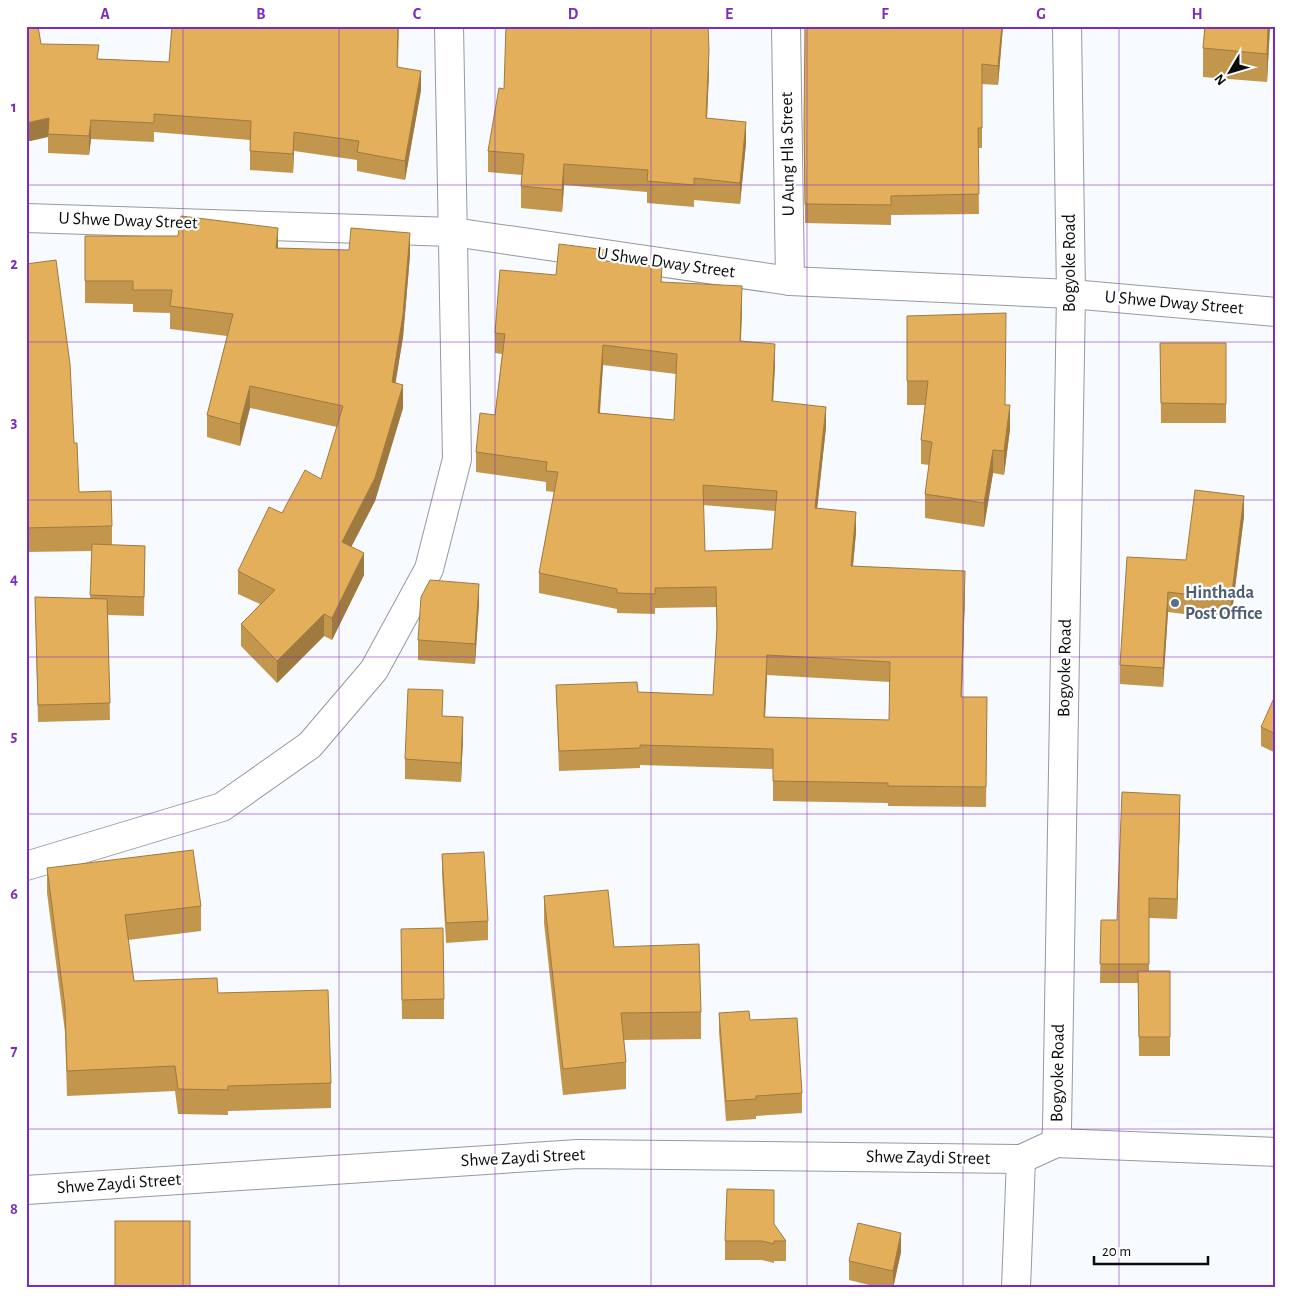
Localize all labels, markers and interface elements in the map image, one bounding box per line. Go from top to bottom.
text: A [100,6,110,22]
text: B [256,6,266,22]
text: C [413,6,422,22]
text: D [568,6,579,22]
text: E [725,6,733,22]
text: F [881,6,889,22]
text: G [1036,6,1046,22]
text: H [1191,6,1203,22]
north arrow [1204,48,1254,98]
text: N [1212,71,1229,88]
street label: U Aung Hla Street [778,91,798,216]
text: 1 [11,99,17,115]
street label: U Shwe Dway Street [58,210,198,232]
street label: Bogyoke Road [1061,214,1079,312]
street label: U Shwe Dway Street [596,244,736,282]
text: 2 [10,256,18,272]
street label: U Shwe Dway Street [1104,288,1244,318]
text: 3 [11,414,18,430]
text: 4 [10,571,18,587]
place label: Hinthada Post Office [1185,584,1263,623]
marker: Hinthada Post Office [1169,597,1181,609]
street label: Bogyoke Road [1055,619,1075,717]
text: 5 [11,728,18,744]
text: 6 [10,886,18,902]
street label: Bogyoke Road [1048,1024,1068,1122]
text: 7 [11,1043,18,1059]
street label: Shwe Zaydi Street [460,1146,586,1170]
street label: Shwe Zaydi Street [866,1148,991,1168]
street label: Shwe Zaydi Street [56,1171,182,1197]
text: 8 [10,1201,18,1217]
scale bar [1094,1234,1208,1266]
text: 20 m [1102,1244,1131,1259]

